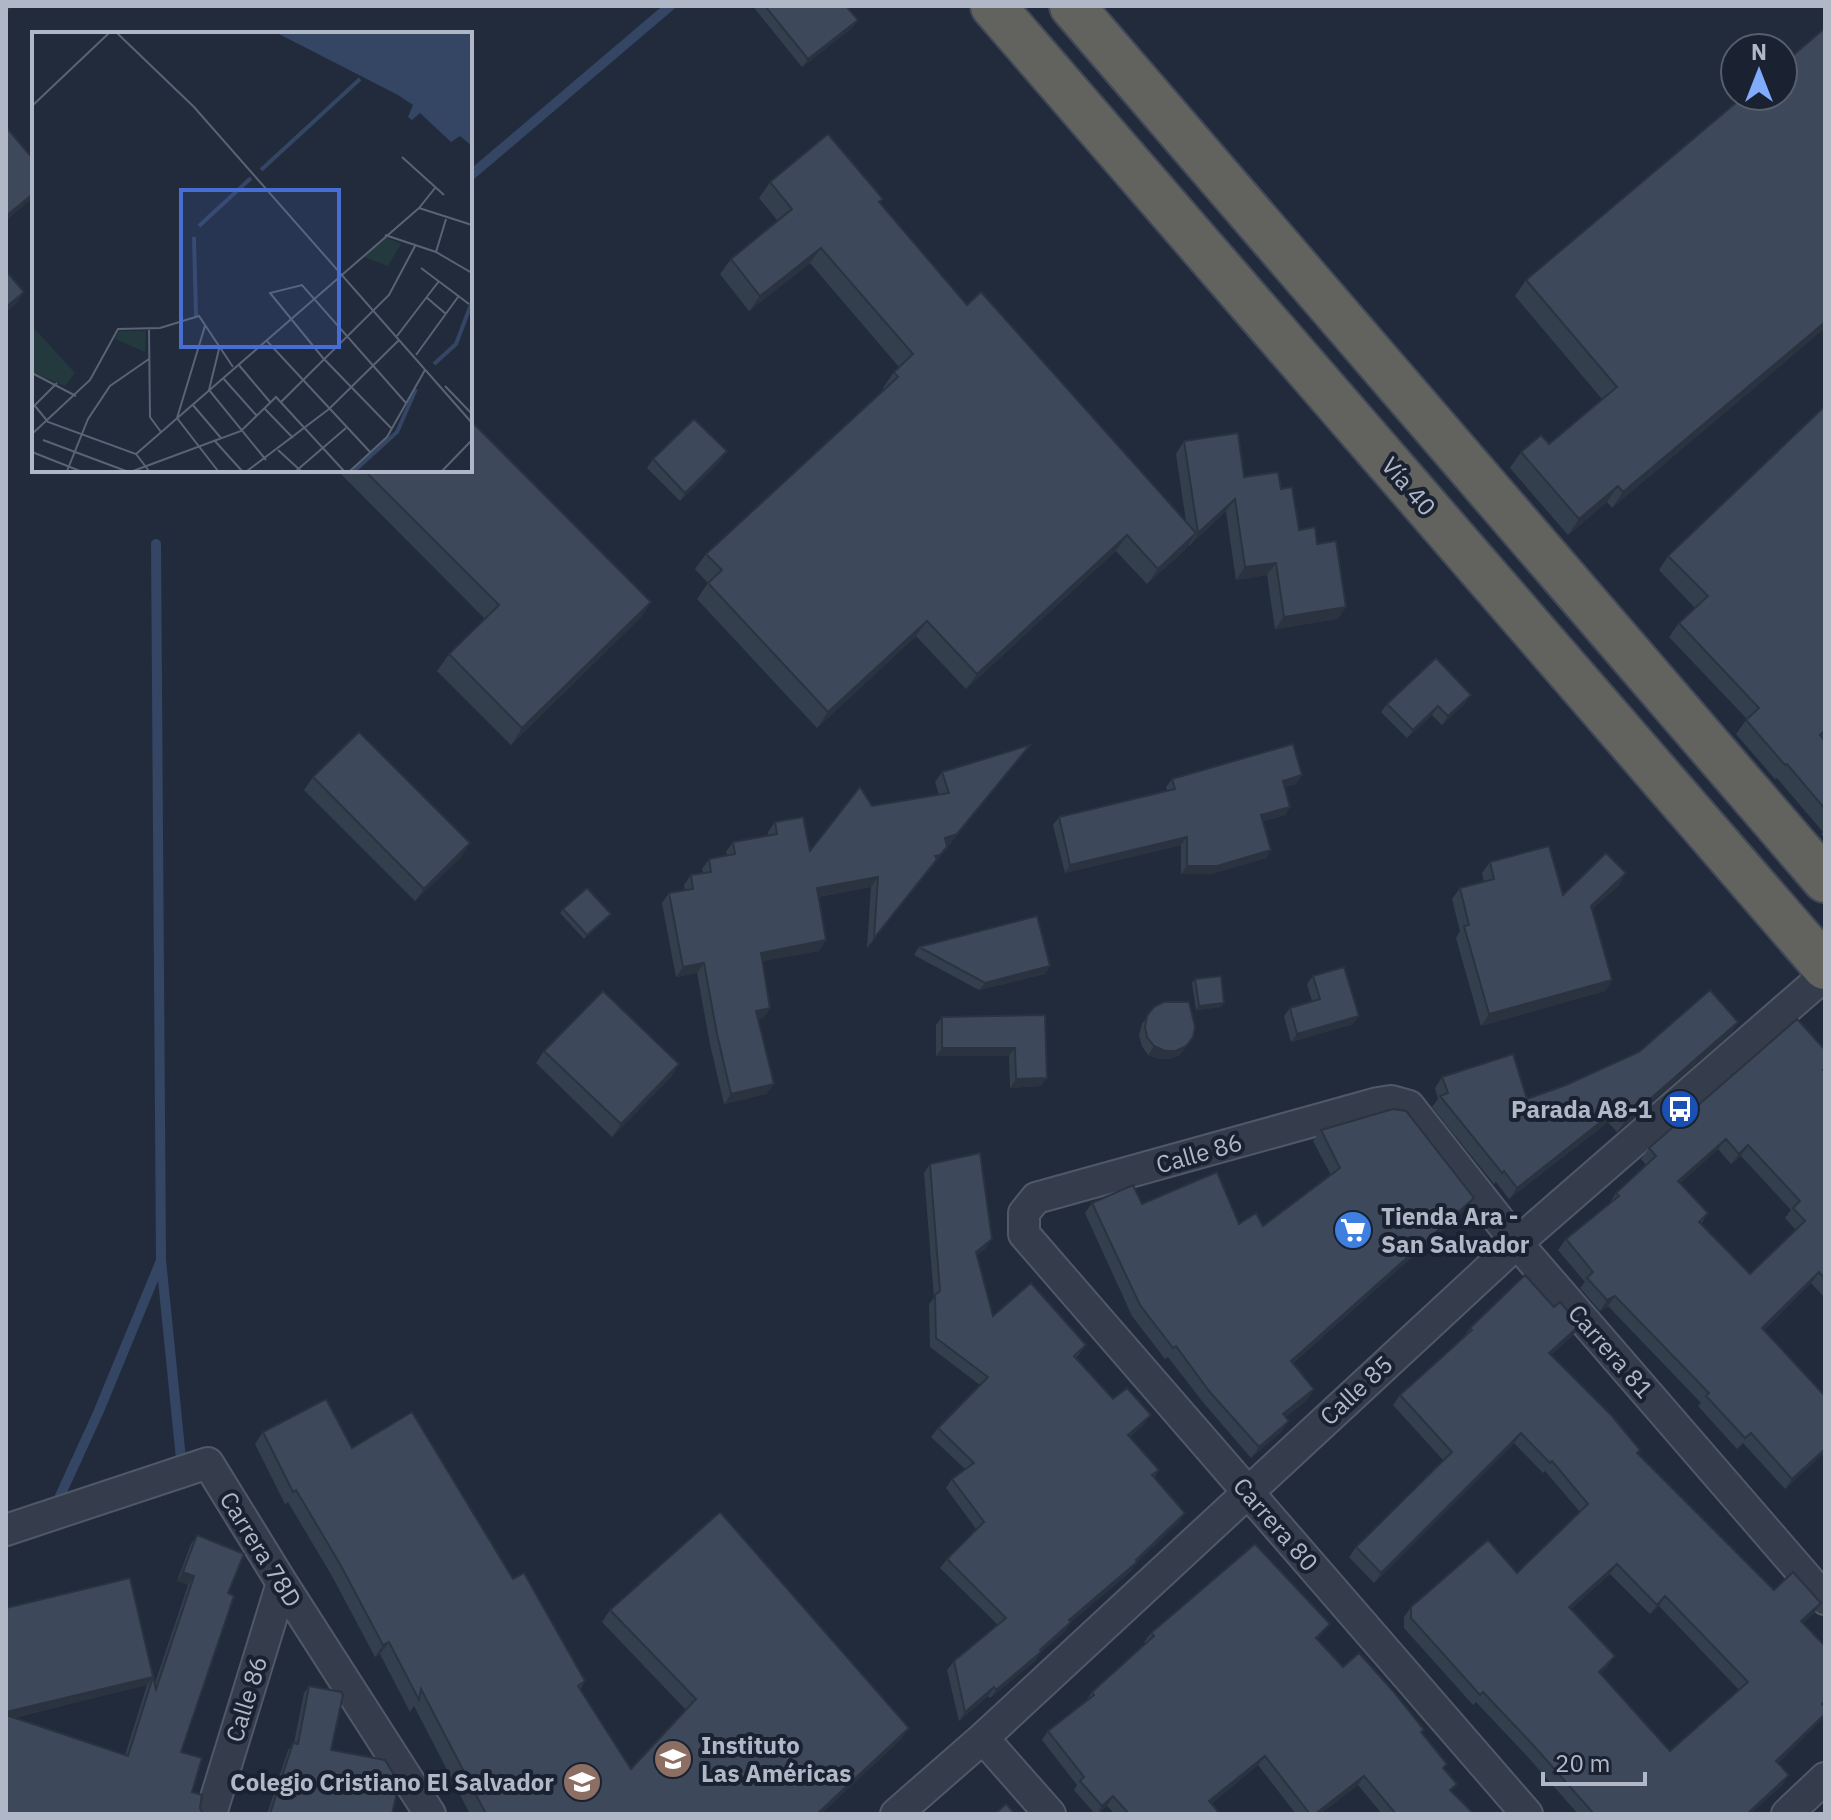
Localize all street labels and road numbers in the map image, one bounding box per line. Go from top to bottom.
street label: Vía 40 [1375,450,1443,522]
street label: Calle 86 [1152,1125,1246,1181]
street label: Carrera 81 [1561,1297,1661,1405]
street label: Calle 85 [1313,1348,1399,1432]
street label: Carrera 80 [1226,1470,1326,1578]
street label: Carrera 78D [213,1485,309,1613]
street label: Calle 86 [218,1652,274,1746]

